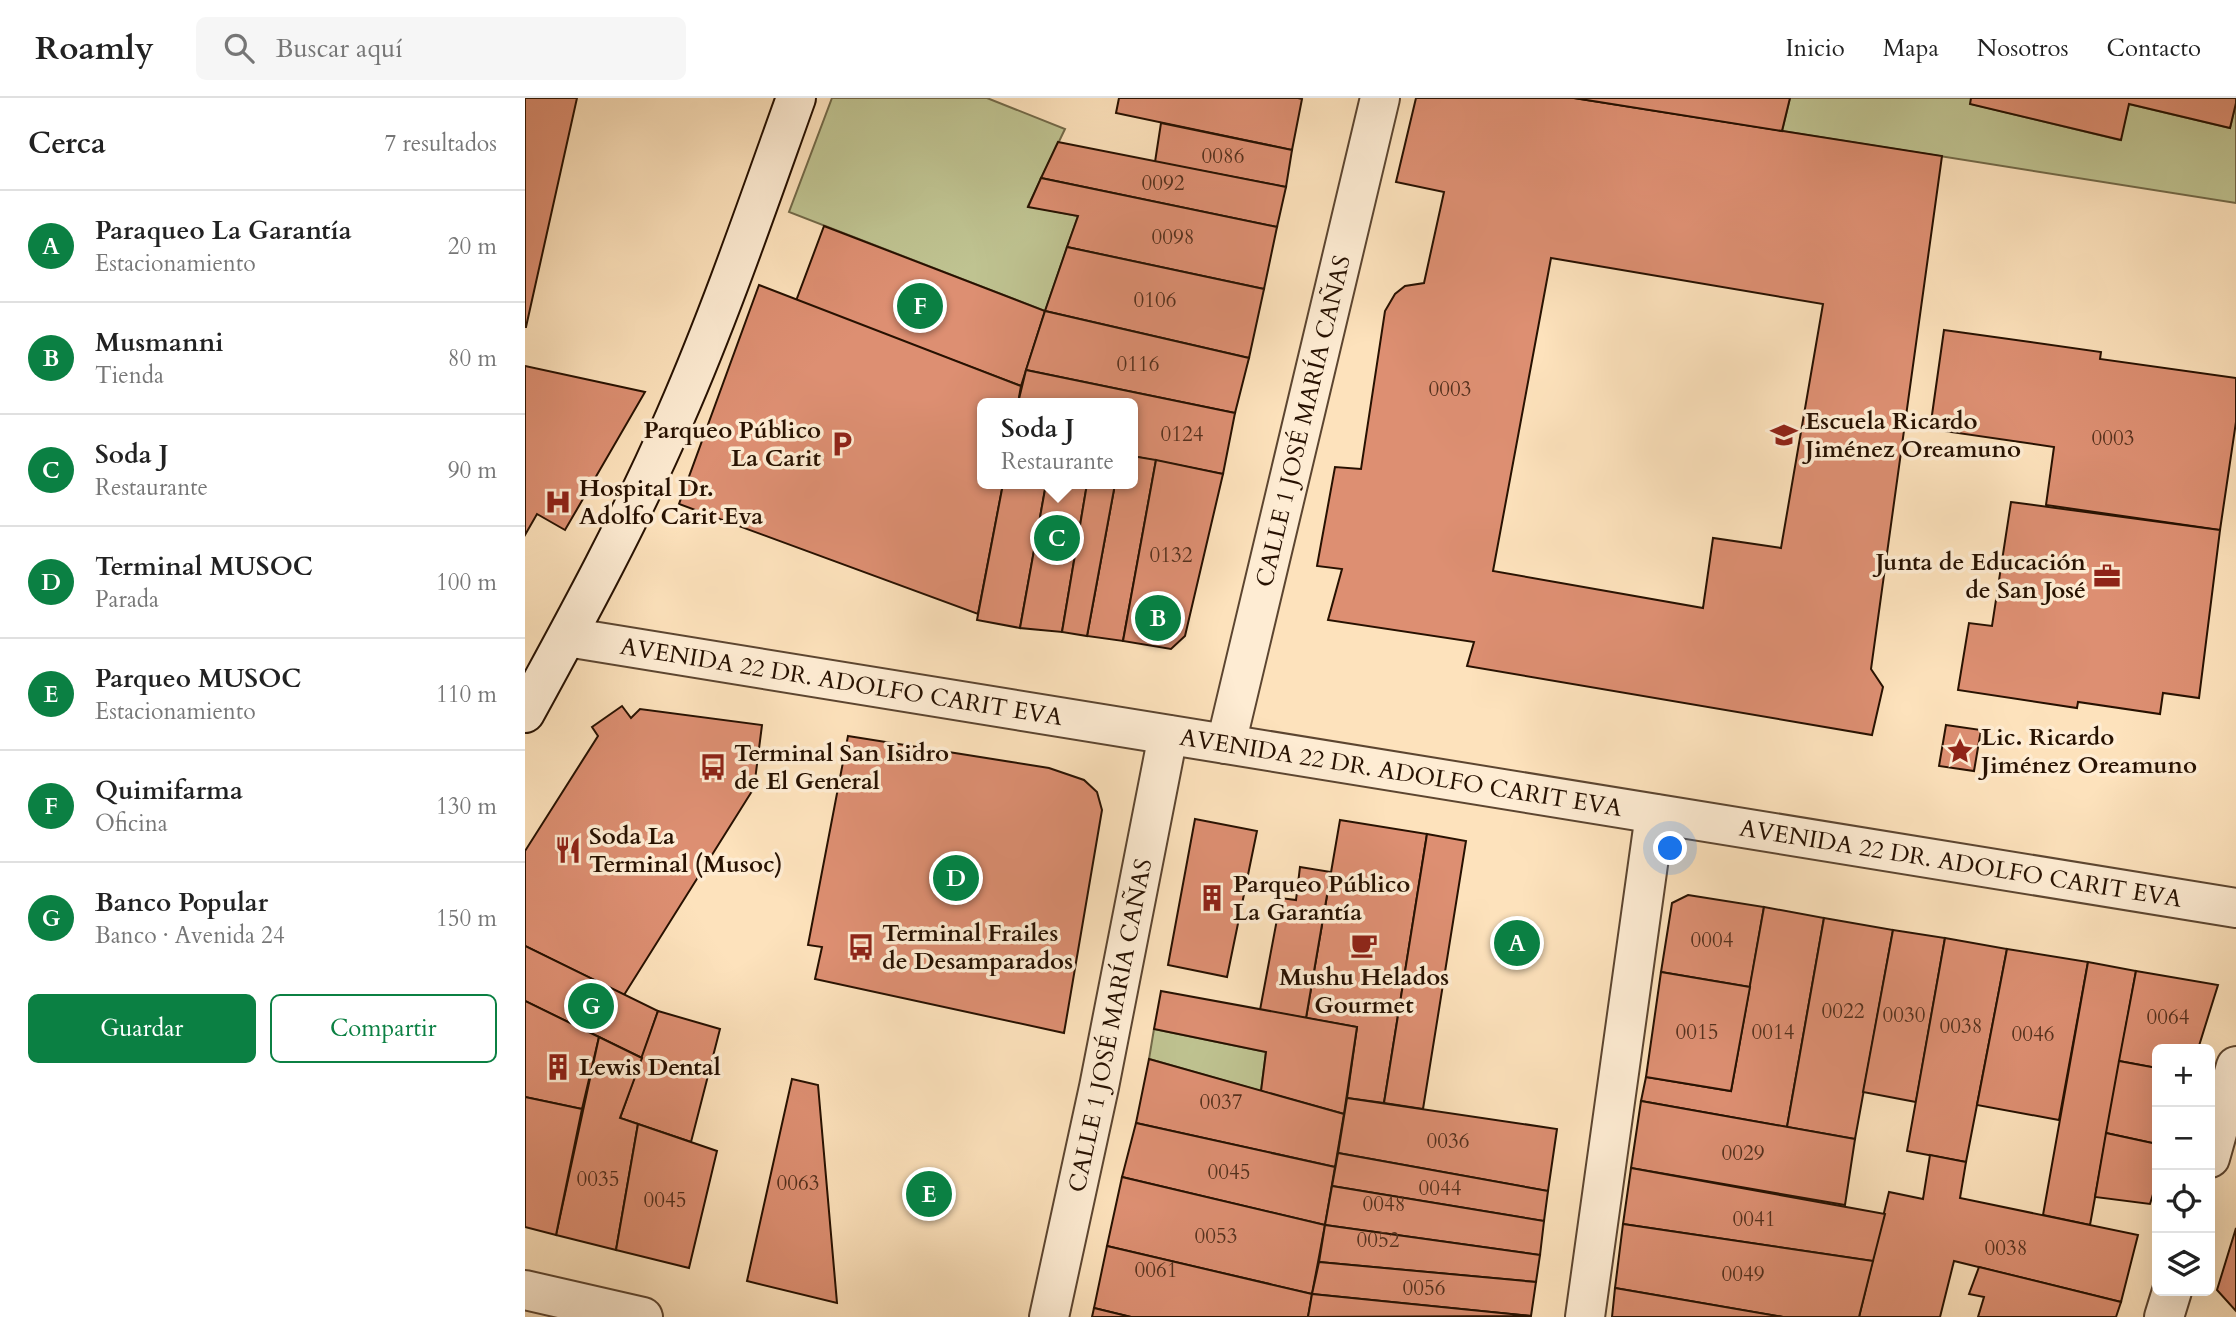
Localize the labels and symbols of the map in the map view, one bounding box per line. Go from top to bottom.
house number: 0086 [1201,142,1245,171]
house number: 0092 [1141,169,1185,198]
house number: 0098 [1151,223,1195,252]
street label: CALLE 1 JOSÉ MARÍA CAÑAS [1248,252,1359,590]
pin: F [897,280,943,332]
house number: 0106 [1133,286,1177,315]
house number: 0116 [1116,350,1160,379]
house number: 0003 [1428,375,1472,404]
place label: Escuela Ricardo Jiménez Oreamuno [1802,405,2021,466]
place label: Parqueo Público La Carit [644,414,822,475]
house number: 0124 [1160,420,1204,449]
school or university icon: Escuela Ricardo Jiménez Oreamuno [1769,420,1799,450]
house number: 0003 [2091,424,2135,453]
parking icon: Parqueo Público La Carit [827,429,857,459]
place label: Hospital Dr. Adolfo Carit Eva [579,472,763,533]
hospital icon: Hospital Dr. Adolfo Carit Eva [543,487,573,517]
pin: C [1034,512,1080,564]
house number: 0132 [1149,541,1193,570]
place label: Junta de Educación de San José [1872,546,2087,607]
office icon: Junta de Educación de San José [2092,561,2122,591]
pin: B [1135,592,1181,644]
street label: AVENIDA 22 DR. ADOLFO CARIT EVA [618,630,1066,734]
street label: AVENIDA 22 DR. ADOLFO CARIT EVA [1177,721,1625,825]
place label: Lic. Ricardo Jiménez Oreamuno [1978,721,2197,782]
place icon: Lic. Ricardo Jiménez Oreamuno [1945,736,1975,766]
place label: Terminal San Isidro de El General [734,737,949,798]
bus stop icon: Terminal San Isidro de El General [698,752,728,782]
street label: AVENIDA 22 DR. ADOLFO CARIT EVA [1737,812,2185,916]
place label: Soda La Terminal (Musoc) [589,820,783,881]
your location [1653,831,1687,865]
restaurant icon: Soda La Terminal (Musoc) [553,835,583,865]
pin: D [933,852,979,904]
street label: CALLE 1 JOSÉ MARÍA CAÑAS [1061,856,1160,1195]
place label: Parqueo Público La Garantía [1233,868,1410,929]
building icon: Parqueo Público La Garantía [1197,883,1227,913]
place label: Terminal Frailes de Desamparados [882,917,1073,978]
pin: A [1494,917,1540,969]
house number: 0004 [1690,926,1734,955]
cafe icon: Mushu Helados Gourmet [1349,930,1379,960]
bus stop icon: Terminal Frailes de Desamparados [846,932,876,962]
place label: Mushu Helados Gourmet [1279,961,1449,1022]
pin: G [568,980,614,1032]
house number: 0022 [1821,997,1865,1026]
house number: 0030 [1882,1001,1926,1030]
house number: 0064 [2146,1003,2190,1032]
house number: 0038 [1939,1012,1983,1041]
house number: 0015 [1675,1018,1719,1047]
house number: 0014 [1751,1018,1795,1047]
house number: 0046 [2011,1020,2055,1049]
place label: Lewis Dental [579,1051,721,1084]
building icon: Lewis Dental [543,1052,573,1082]
house number: 0037 [1199,1088,1243,1117]
house number: 0036 [1426,1127,1470,1156]
house number: 0029 [1721,1139,1765,1168]
house number: 0045 [1207,1158,1251,1187]
house number: 0035 [576,1165,620,1194]
pin: E [906,1168,952,1220]
house number: 0063 [776,1169,820,1198]
house number: 0044 [1418,1174,1462,1203]
house number: 0045 [643,1186,687,1215]
house number: 0048 [1362,1190,1406,1219]
house number: 0041 [1732,1205,1776,1234]
house number: 0053 [1194,1222,1238,1251]
house number: 0052 [1356,1226,1400,1255]
house number: 0038 [1984,1234,2028,1263]
house number: 0061 [1134,1256,1178,1285]
house number: 0049 [1721,1260,1765,1289]
house number: 0056 [1402,1274,1446,1303]

